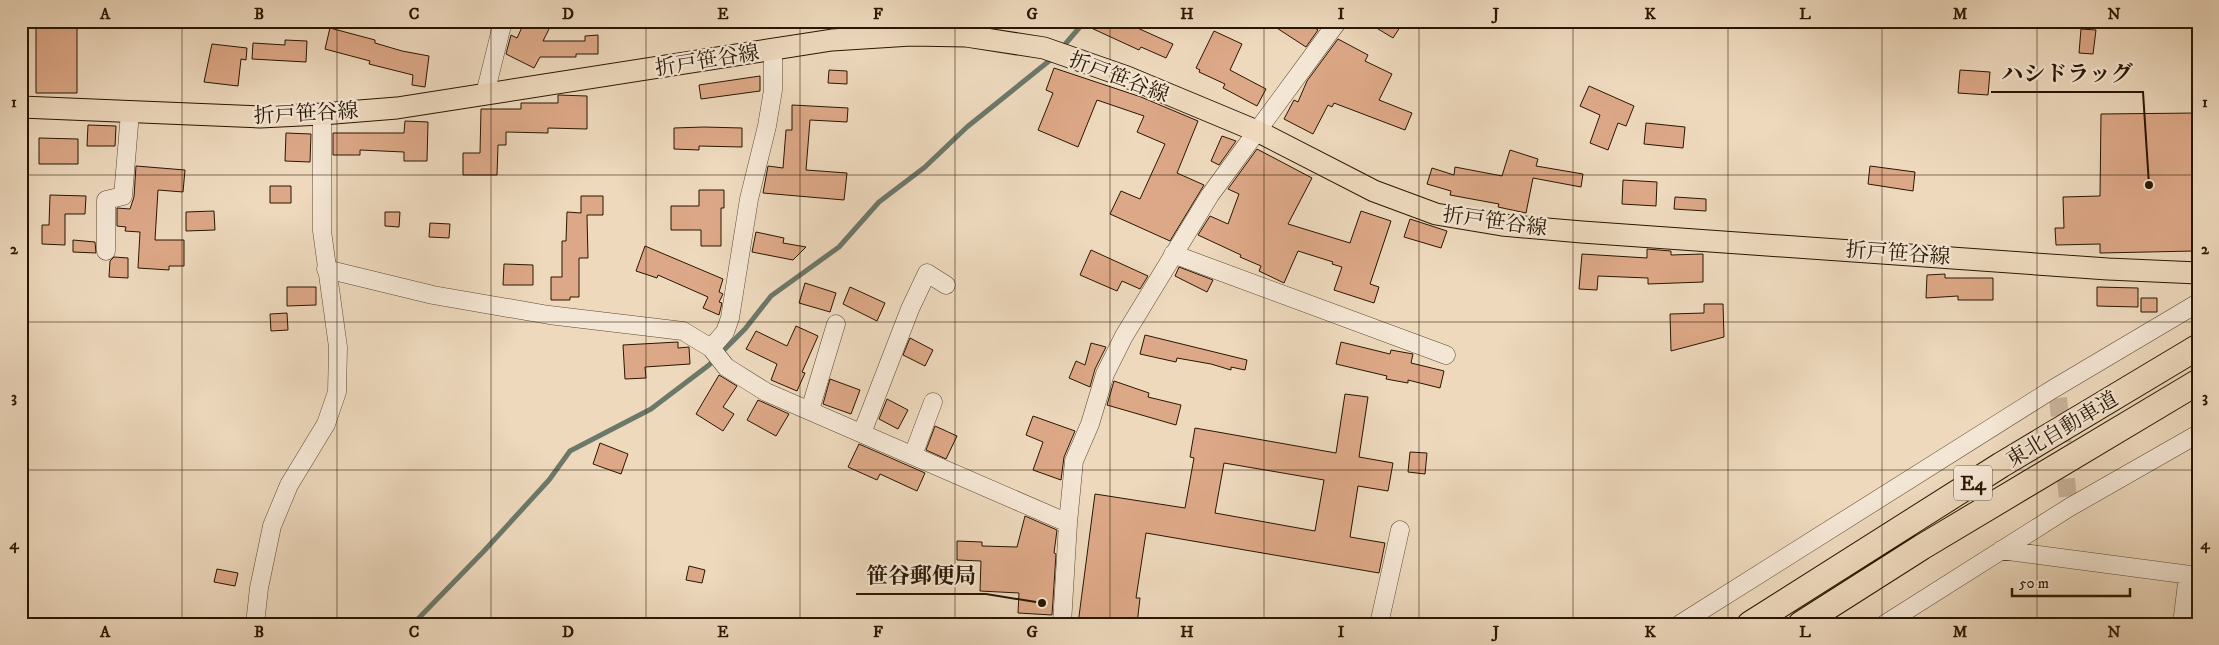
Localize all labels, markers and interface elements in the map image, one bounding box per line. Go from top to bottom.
text: A [99,4,111,24]
text: B [254,4,264,24]
text: C [409,4,419,24]
text: D [562,4,574,24]
text: E [717,4,729,24]
text: F [873,4,883,24]
text: G [1026,4,1038,24]
text: H [1180,4,1194,24]
text: I [1338,4,1345,24]
text: J [1491,4,1500,24]
text: K [1644,4,1656,24]
text: L [1799,4,1811,24]
text: M [1953,4,1968,24]
text: N [2107,4,2121,24]
street label: 折戸笹谷線 [653,40,761,82]
street label: 折戸笹谷線 [1065,47,1172,109]
callout: ハシドラッグ [1991,55,2143,92]
text: ハシドラッグ [2001,61,2133,88]
text: 1 [11,92,17,112]
text: 1 [2202,92,2208,112]
street label: 折戸笹谷線 [253,98,359,130]
street label: 折戸笹谷線 [1441,202,1549,242]
street label: 折戸笹谷線 [1845,237,1951,271]
text: 2 [10,239,19,259]
text: 2 [2201,239,2210,259]
street label: 東北自動車道 [2002,386,2123,473]
text: 3 [11,387,17,407]
text: 3 [2202,387,2208,407]
road number: E4 [1954,466,1992,500]
text: 4 [8,534,19,554]
text: 4 [2199,534,2210,554]
callout: 笹谷郵便局 [856,557,986,594]
text: 笹谷郵便局 [866,563,976,590]
scale bar [2012,565,2129,597]
text: 50 m [2019,574,2049,593]
text: A [99,622,111,642]
text: B [254,622,264,642]
text: C [409,622,419,642]
text: D [562,622,574,642]
text: E [717,622,729,642]
text: F [873,622,883,642]
text: G [1026,622,1038,642]
text: H [1180,622,1194,642]
text: I [1338,622,1345,642]
text: J [1491,622,1500,642]
text: K [1644,622,1656,642]
text: L [1799,622,1811,642]
text: M [1953,622,1968,642]
text: N [2107,622,2121,642]

